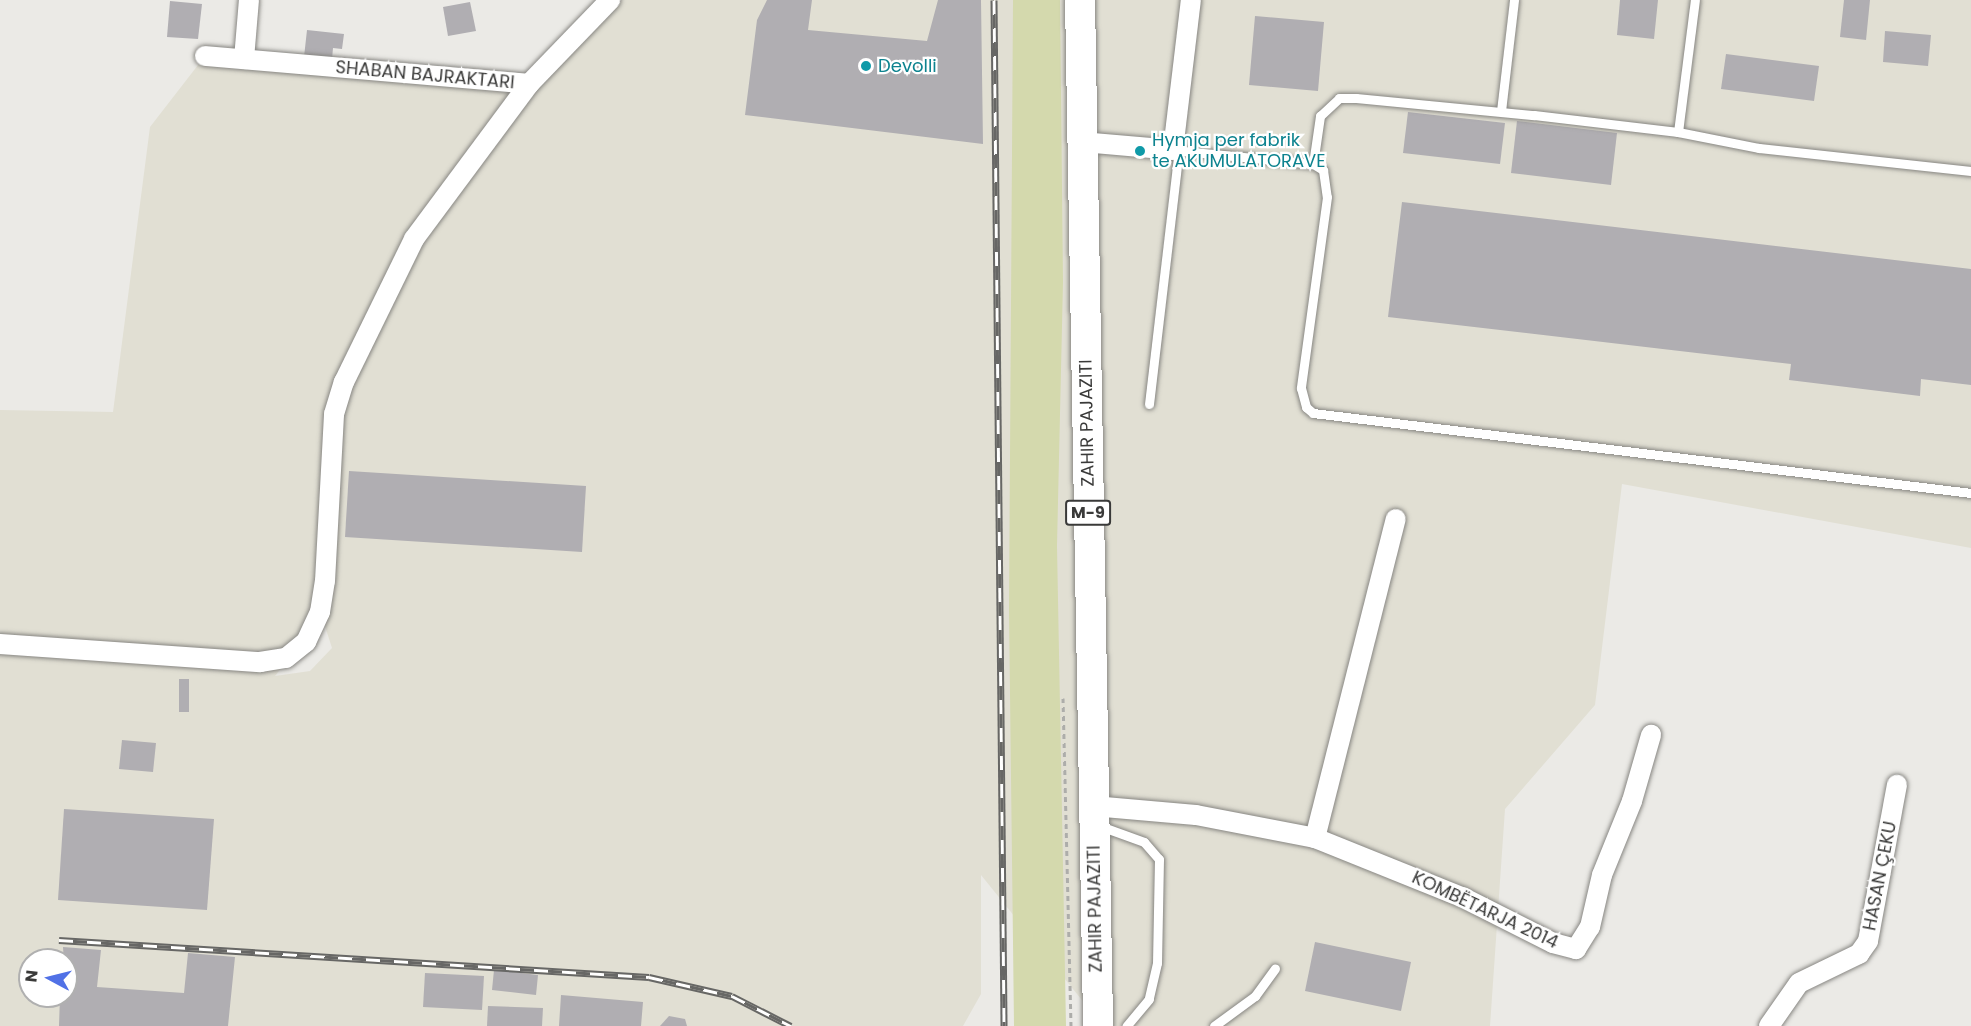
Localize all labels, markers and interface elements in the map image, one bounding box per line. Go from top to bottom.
place label: Devolli [878,55,937,77]
street label: SHABAN BAJRAKTARI [335,56,515,94]
marker: Devolli [859,59,873,73]
place label: Hymja per fabrik te AKUMULATORAVE [1152,130,1326,172]
marker: Hymja per fabrik te AKUMULATORAVE [1133,144,1147,158]
street label: ZAHIR PAJAZITI [1075,359,1099,487]
road number: M-9 [1064,500,1112,526]
street label: HASAN ÇEKU [1859,820,1901,932]
street label: ZAHIR PAJAZITI [1083,845,1107,973]
street label: KOMBËTARJA 2014 [1409,867,1561,953]
north arrow [18,948,78,1008]
text: N [19,969,44,983]

